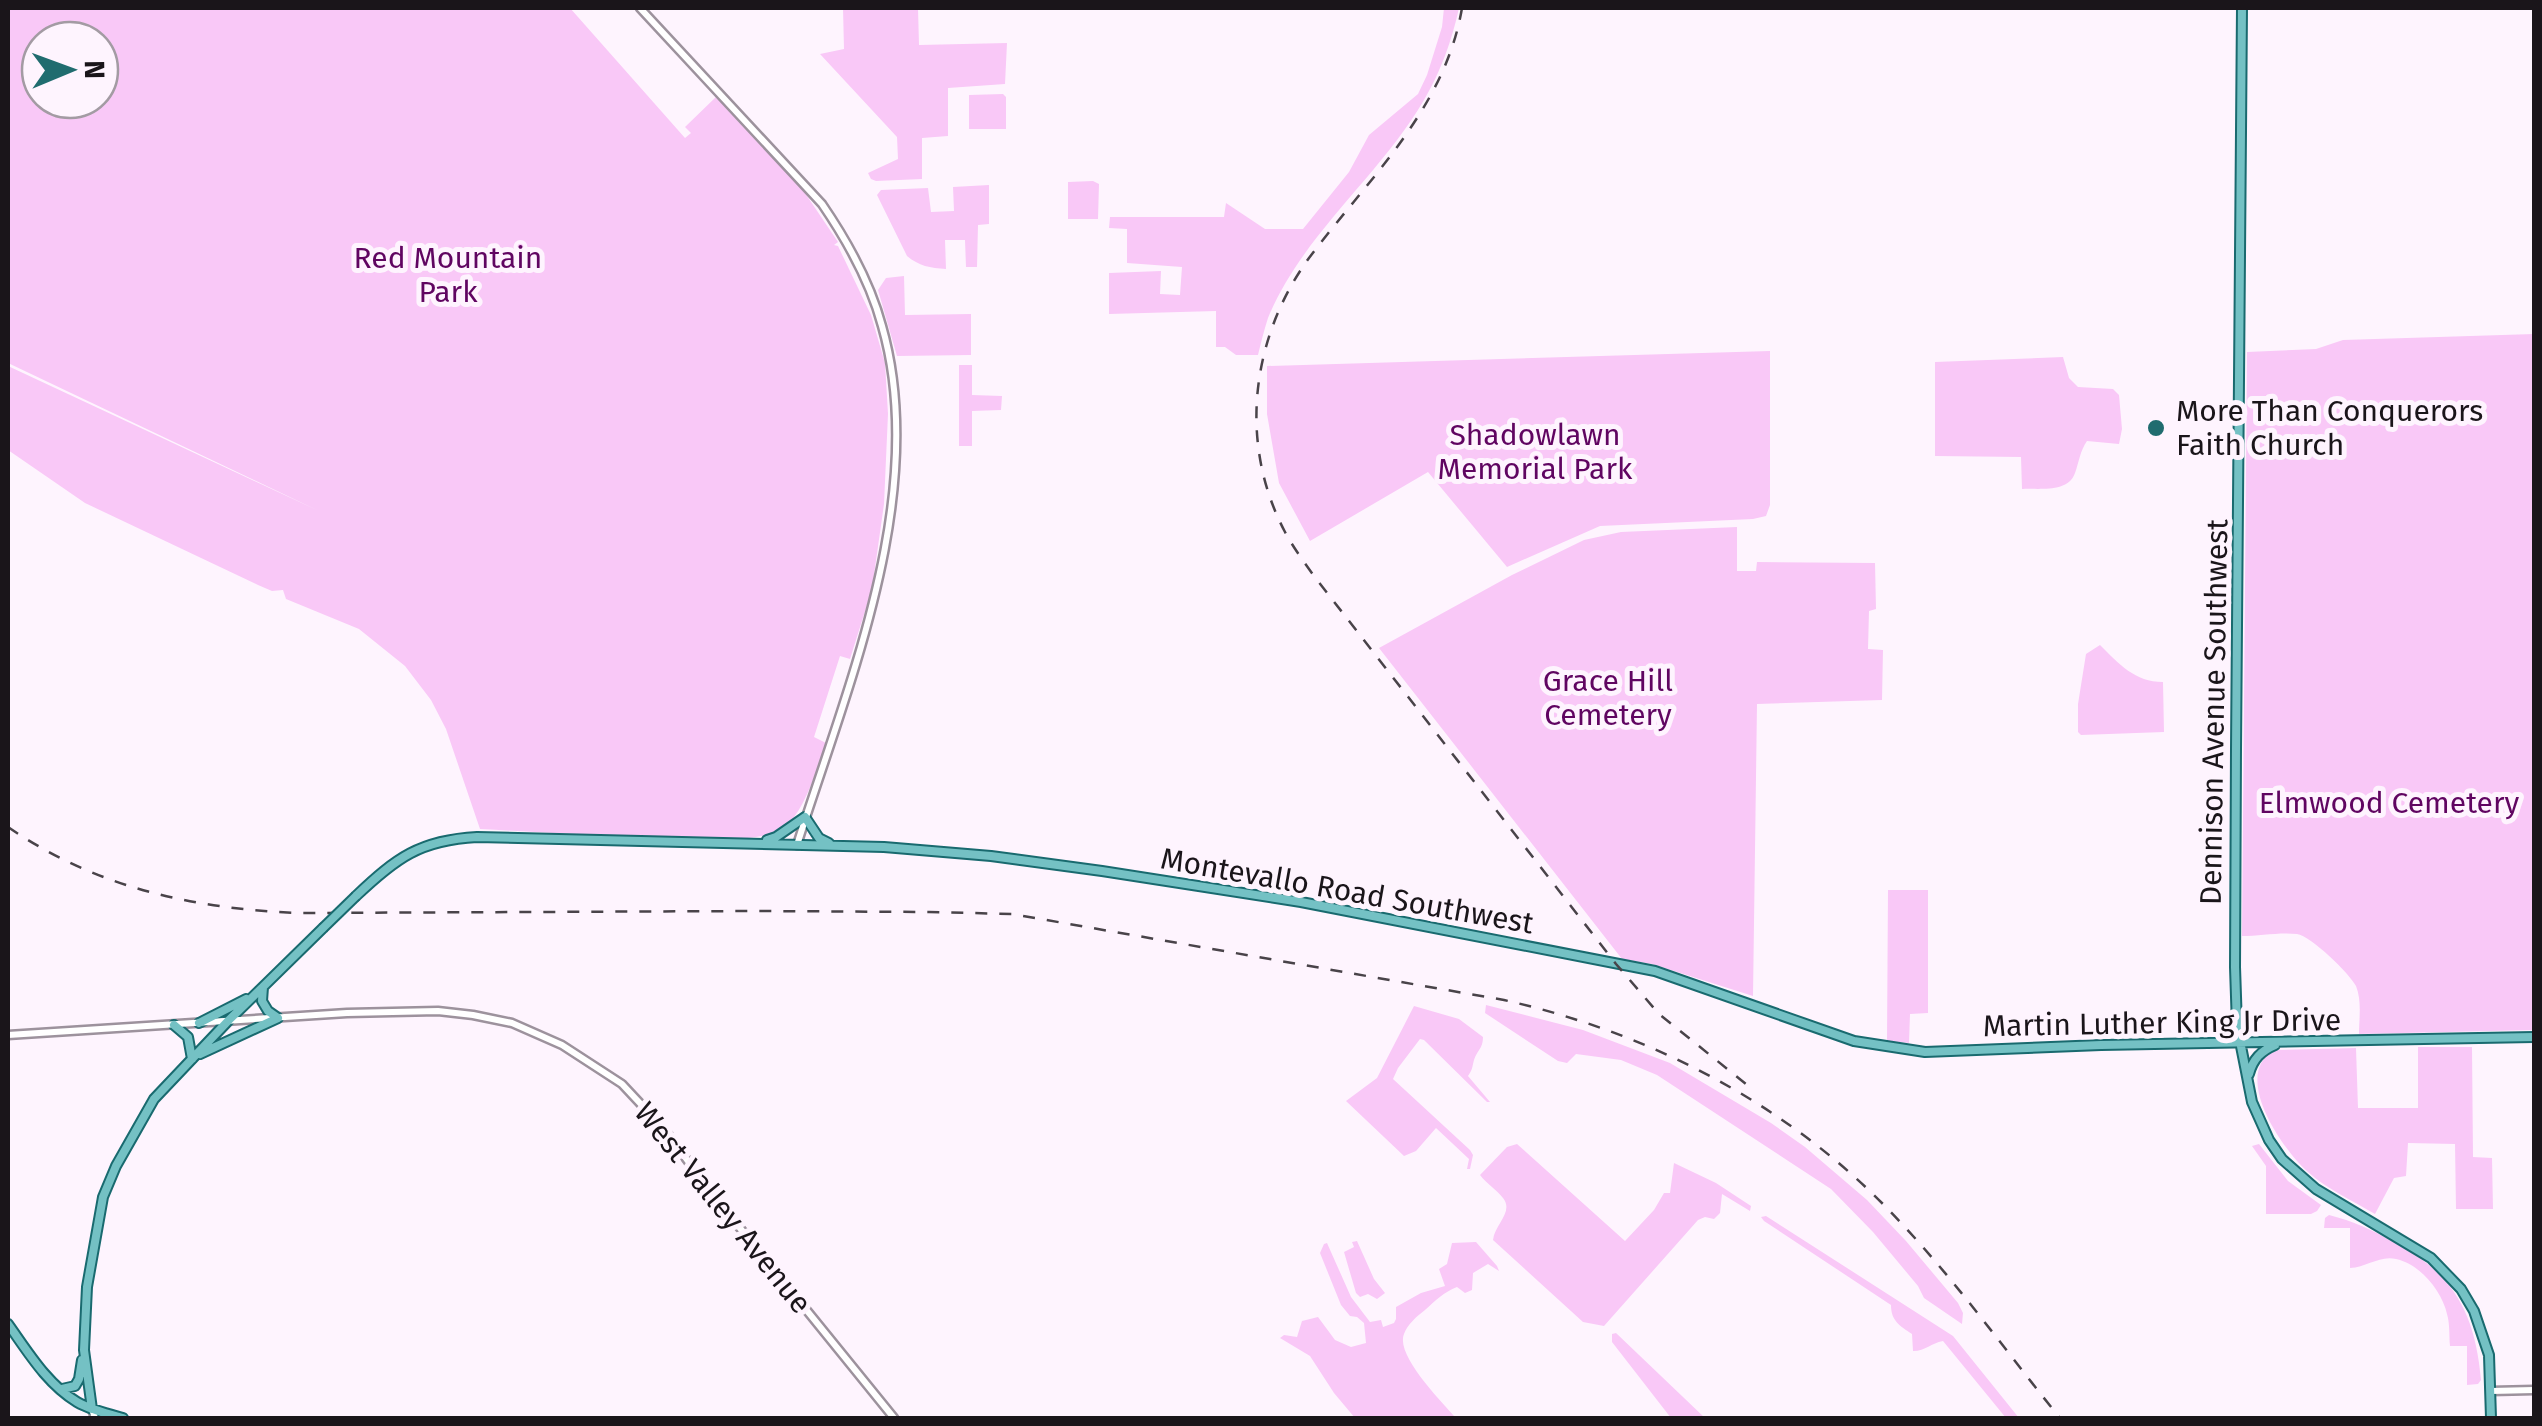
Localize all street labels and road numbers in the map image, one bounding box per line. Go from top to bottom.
street label: Dennison Avenue Southwest [2193,518,2235,905]
street label: Montevallo Road Southwest [1158,840,1536,942]
street label: Martin Luther King Jr Drive [1982,1002,2342,1044]
street label: West Valley Avenue [627,1095,819,1321]

